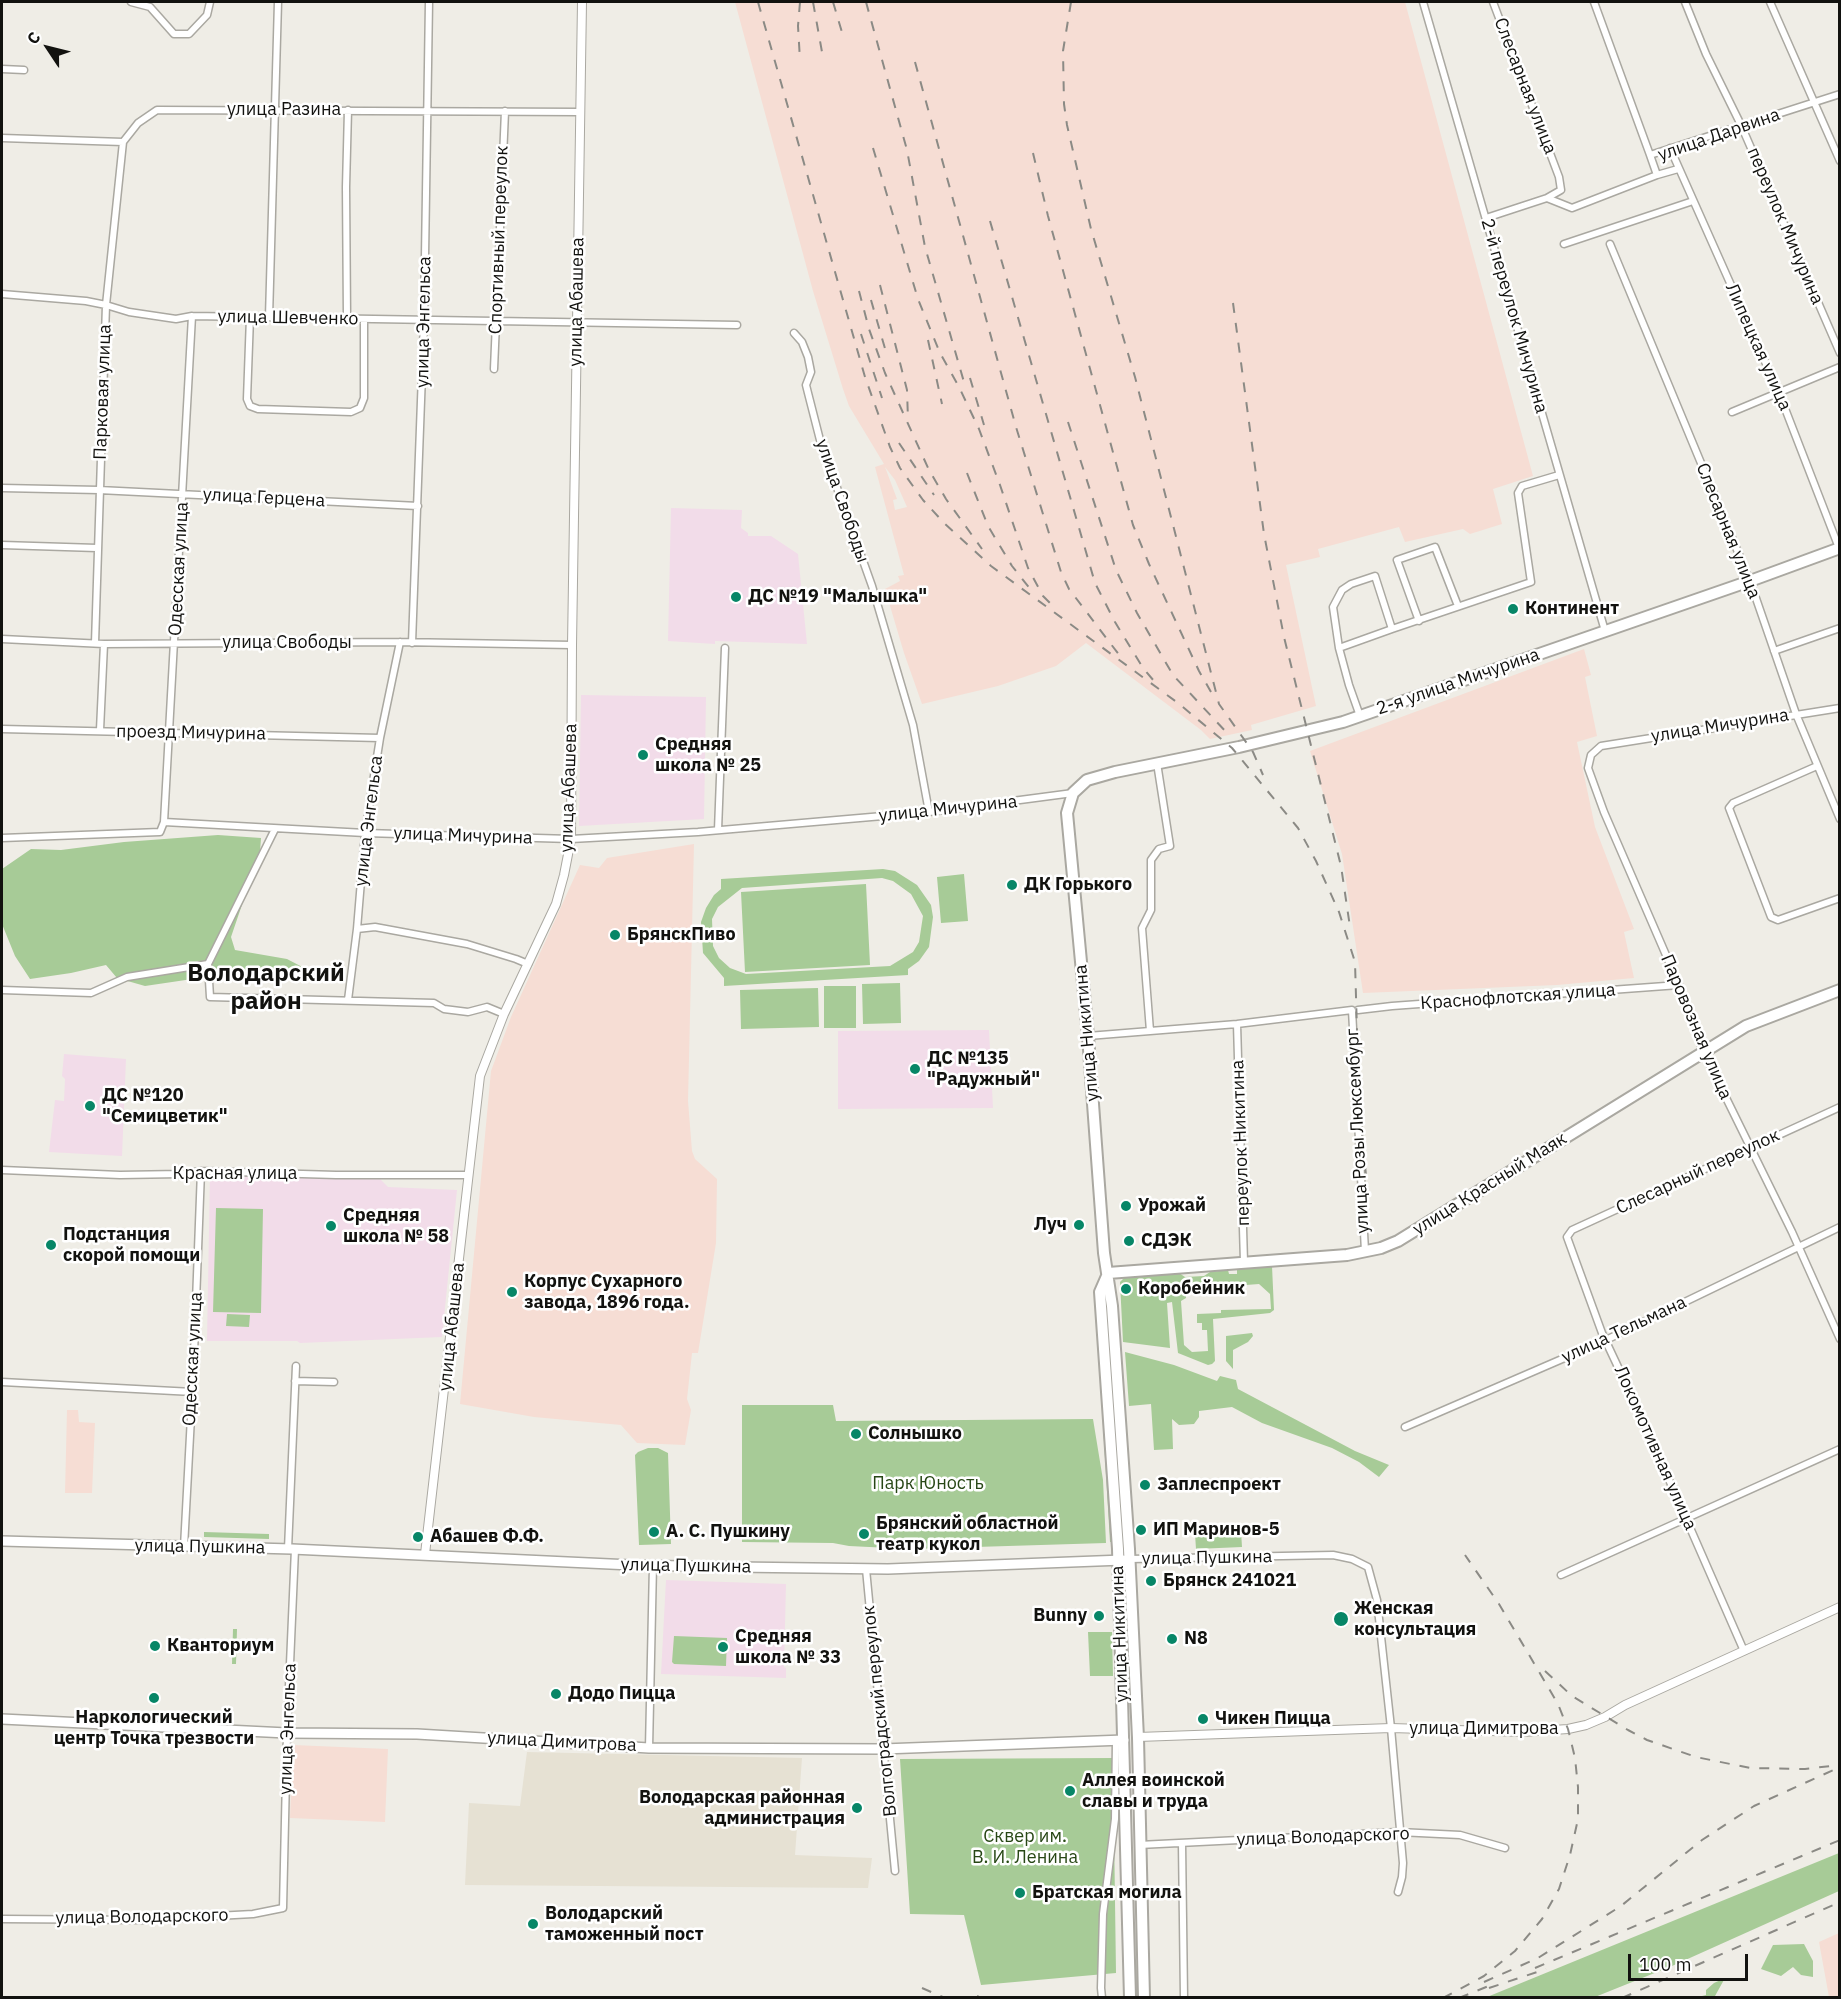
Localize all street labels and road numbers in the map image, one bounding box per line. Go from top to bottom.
street label: Слесарная улица [1489,15,1561,157]
street label: улица Разина [227,99,341,121]
street label: улица Дарвина [1655,104,1783,166]
street label: переулок Мичурина [1742,144,1828,308]
street label: Спортивный переулок [485,145,513,335]
street label: 2-й переулок Мичурина [1476,216,1552,416]
street label: улица Абашева [565,237,589,367]
street label: улица Энгельса [412,256,436,388]
street label: Липецкая улица [1720,280,1796,414]
street label: улица Шевченко [217,306,359,330]
street label: Парковая улица [90,324,116,460]
street label: улица Свободы [811,436,873,566]
street label: Слесарная улица [1691,460,1765,602]
street label: улица Герцена [202,484,326,512]
street label: Одесская улица [165,501,193,637]
street label: улица Свободы [222,632,352,654]
street label: 2-я улица Мичурина [1374,644,1542,720]
street label: улица Мичурина [1650,704,1790,748]
street label: проезд Мичурина [116,721,266,745]
street label: улица Абашева [556,723,582,853]
street label: улица Энгельса [350,754,388,888]
street label: улица Мичурина [878,791,1018,827]
street label: улица Мичурина [393,823,533,849]
street label: Паровозная улица [1656,951,1736,1103]
street label: улица Никитина [1070,964,1104,1102]
street label: Краснофлотская улица [1420,979,1616,1015]
street label: улица Розы Люксембург [1342,1028,1374,1234]
street label: переулок Никитина [1227,1059,1255,1227]
street label: Слесарный переулок [1613,1125,1783,1219]
street label: улица Красный Маяк [1409,1128,1571,1240]
street label: Красная улица [173,1163,297,1185]
street label: улица Абашева [435,1262,469,1392]
street label: Одесская улица [179,1291,207,1427]
street label: улица Тельмана [1558,1292,1690,1368]
street label: Локомотивная улица [1609,1363,1701,1533]
street label: улица Пушкина [135,1535,265,1559]
street label: улица Пушкина [1142,1546,1272,1570]
street label: улица Пушкина [621,1554,751,1578]
street label: улица Никитина [1107,1565,1133,1703]
street label: Волгоградский переулок [858,1604,902,1818]
street label: улица Энгельса [275,1663,301,1795]
street label: улица Димитрова [1409,1718,1559,1740]
street label: улица Димитрова [487,1727,637,1757]
street label: улица Володарского [1236,1823,1410,1851]
street label: улица Володарского [55,1905,229,1929]

